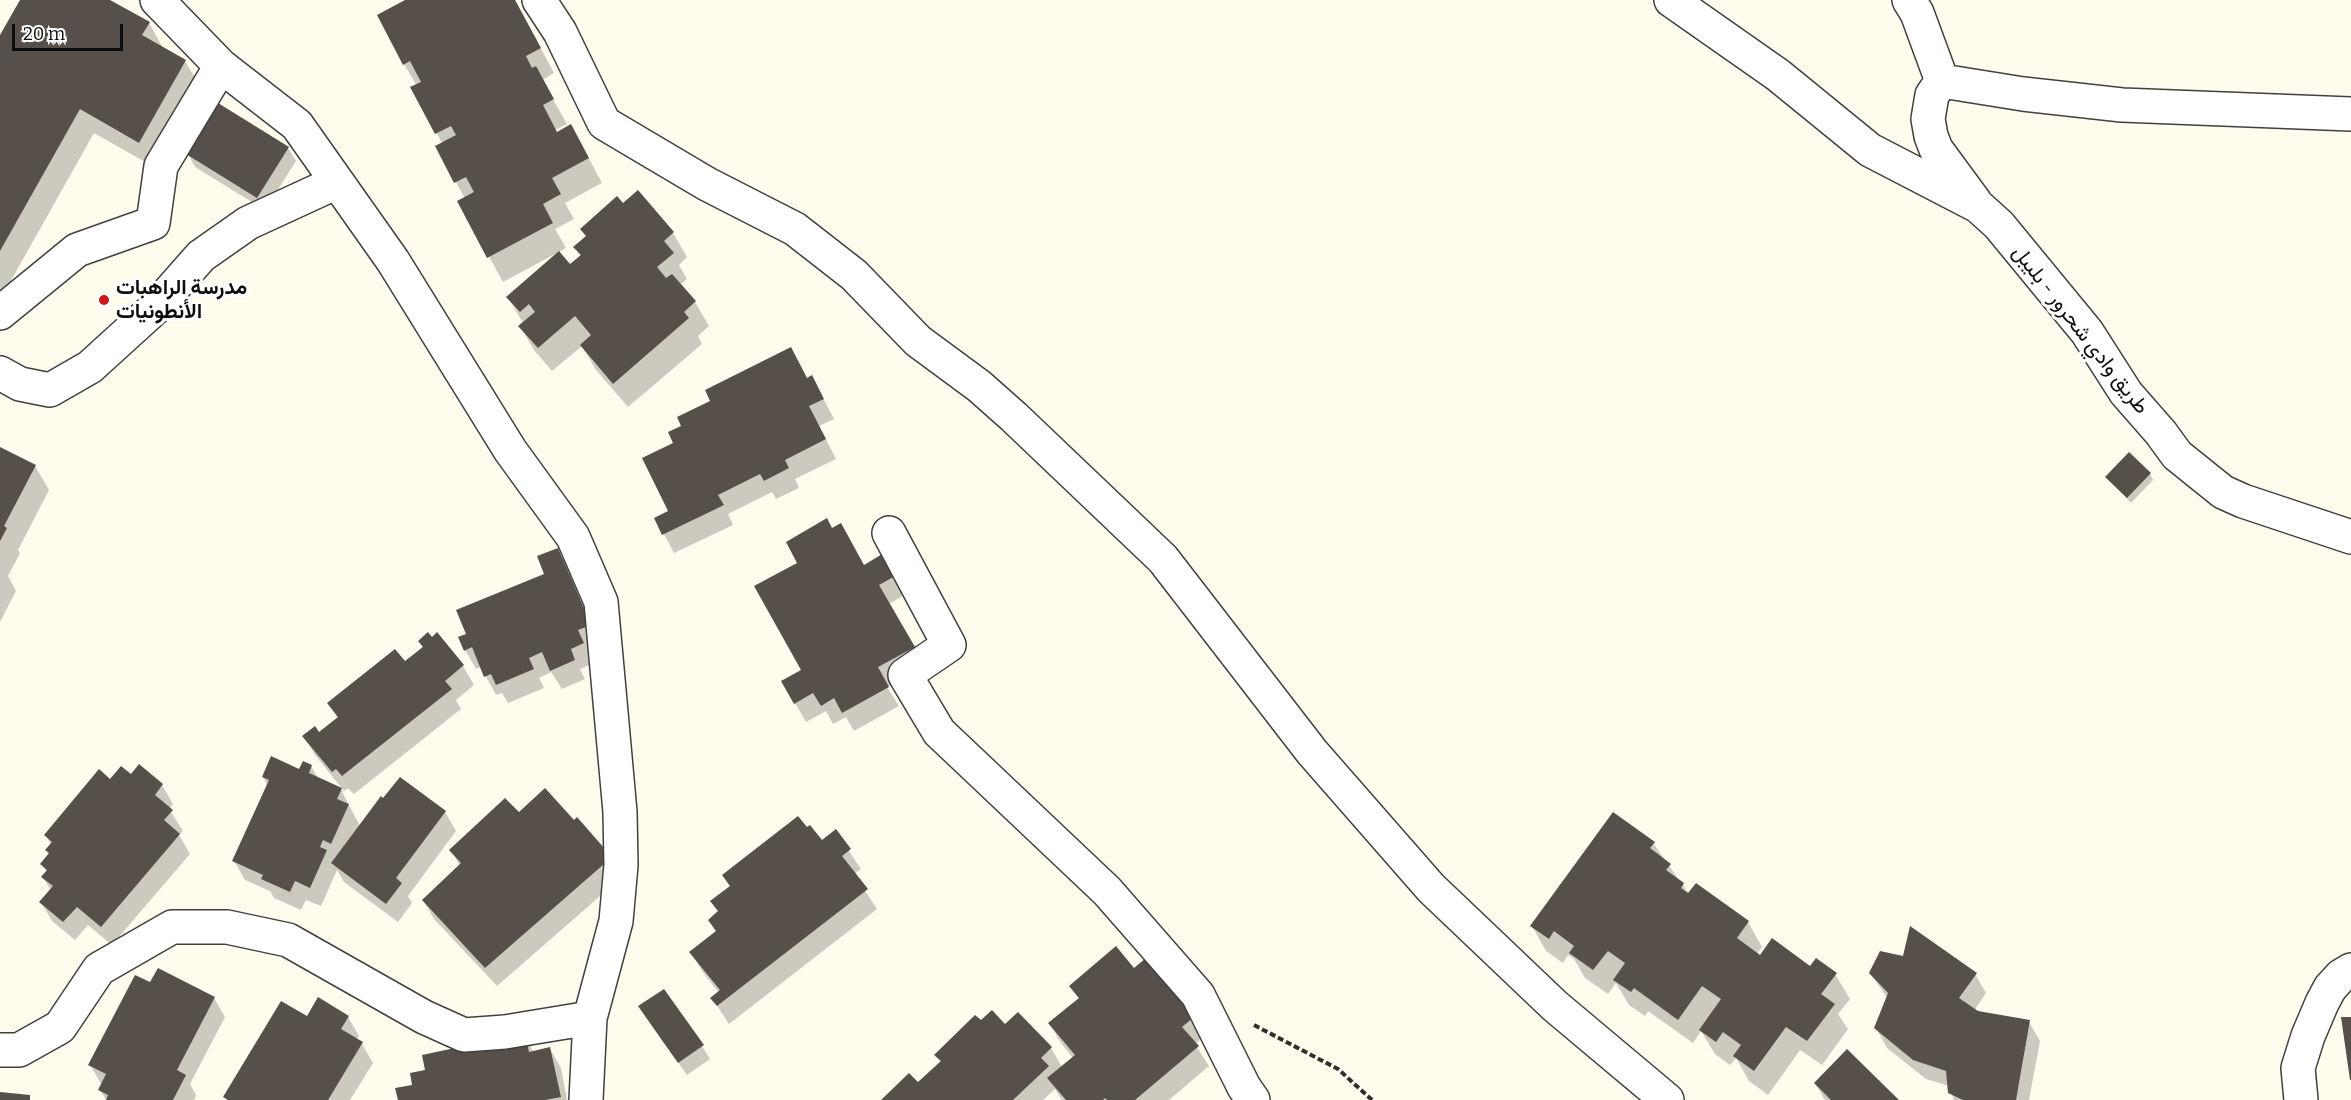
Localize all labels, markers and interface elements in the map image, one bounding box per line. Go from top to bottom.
scale bar [15,12,126,50]
text: 20 m [23,23,65,45]
street label: طريق وادي شحرور - بليبل [2006,241,2154,419]
place label: مدرسة الراهبات الأنطونيات [116,275,247,325]
marker: مدرسة الراهبات الأنطونيات [97,293,111,307]

